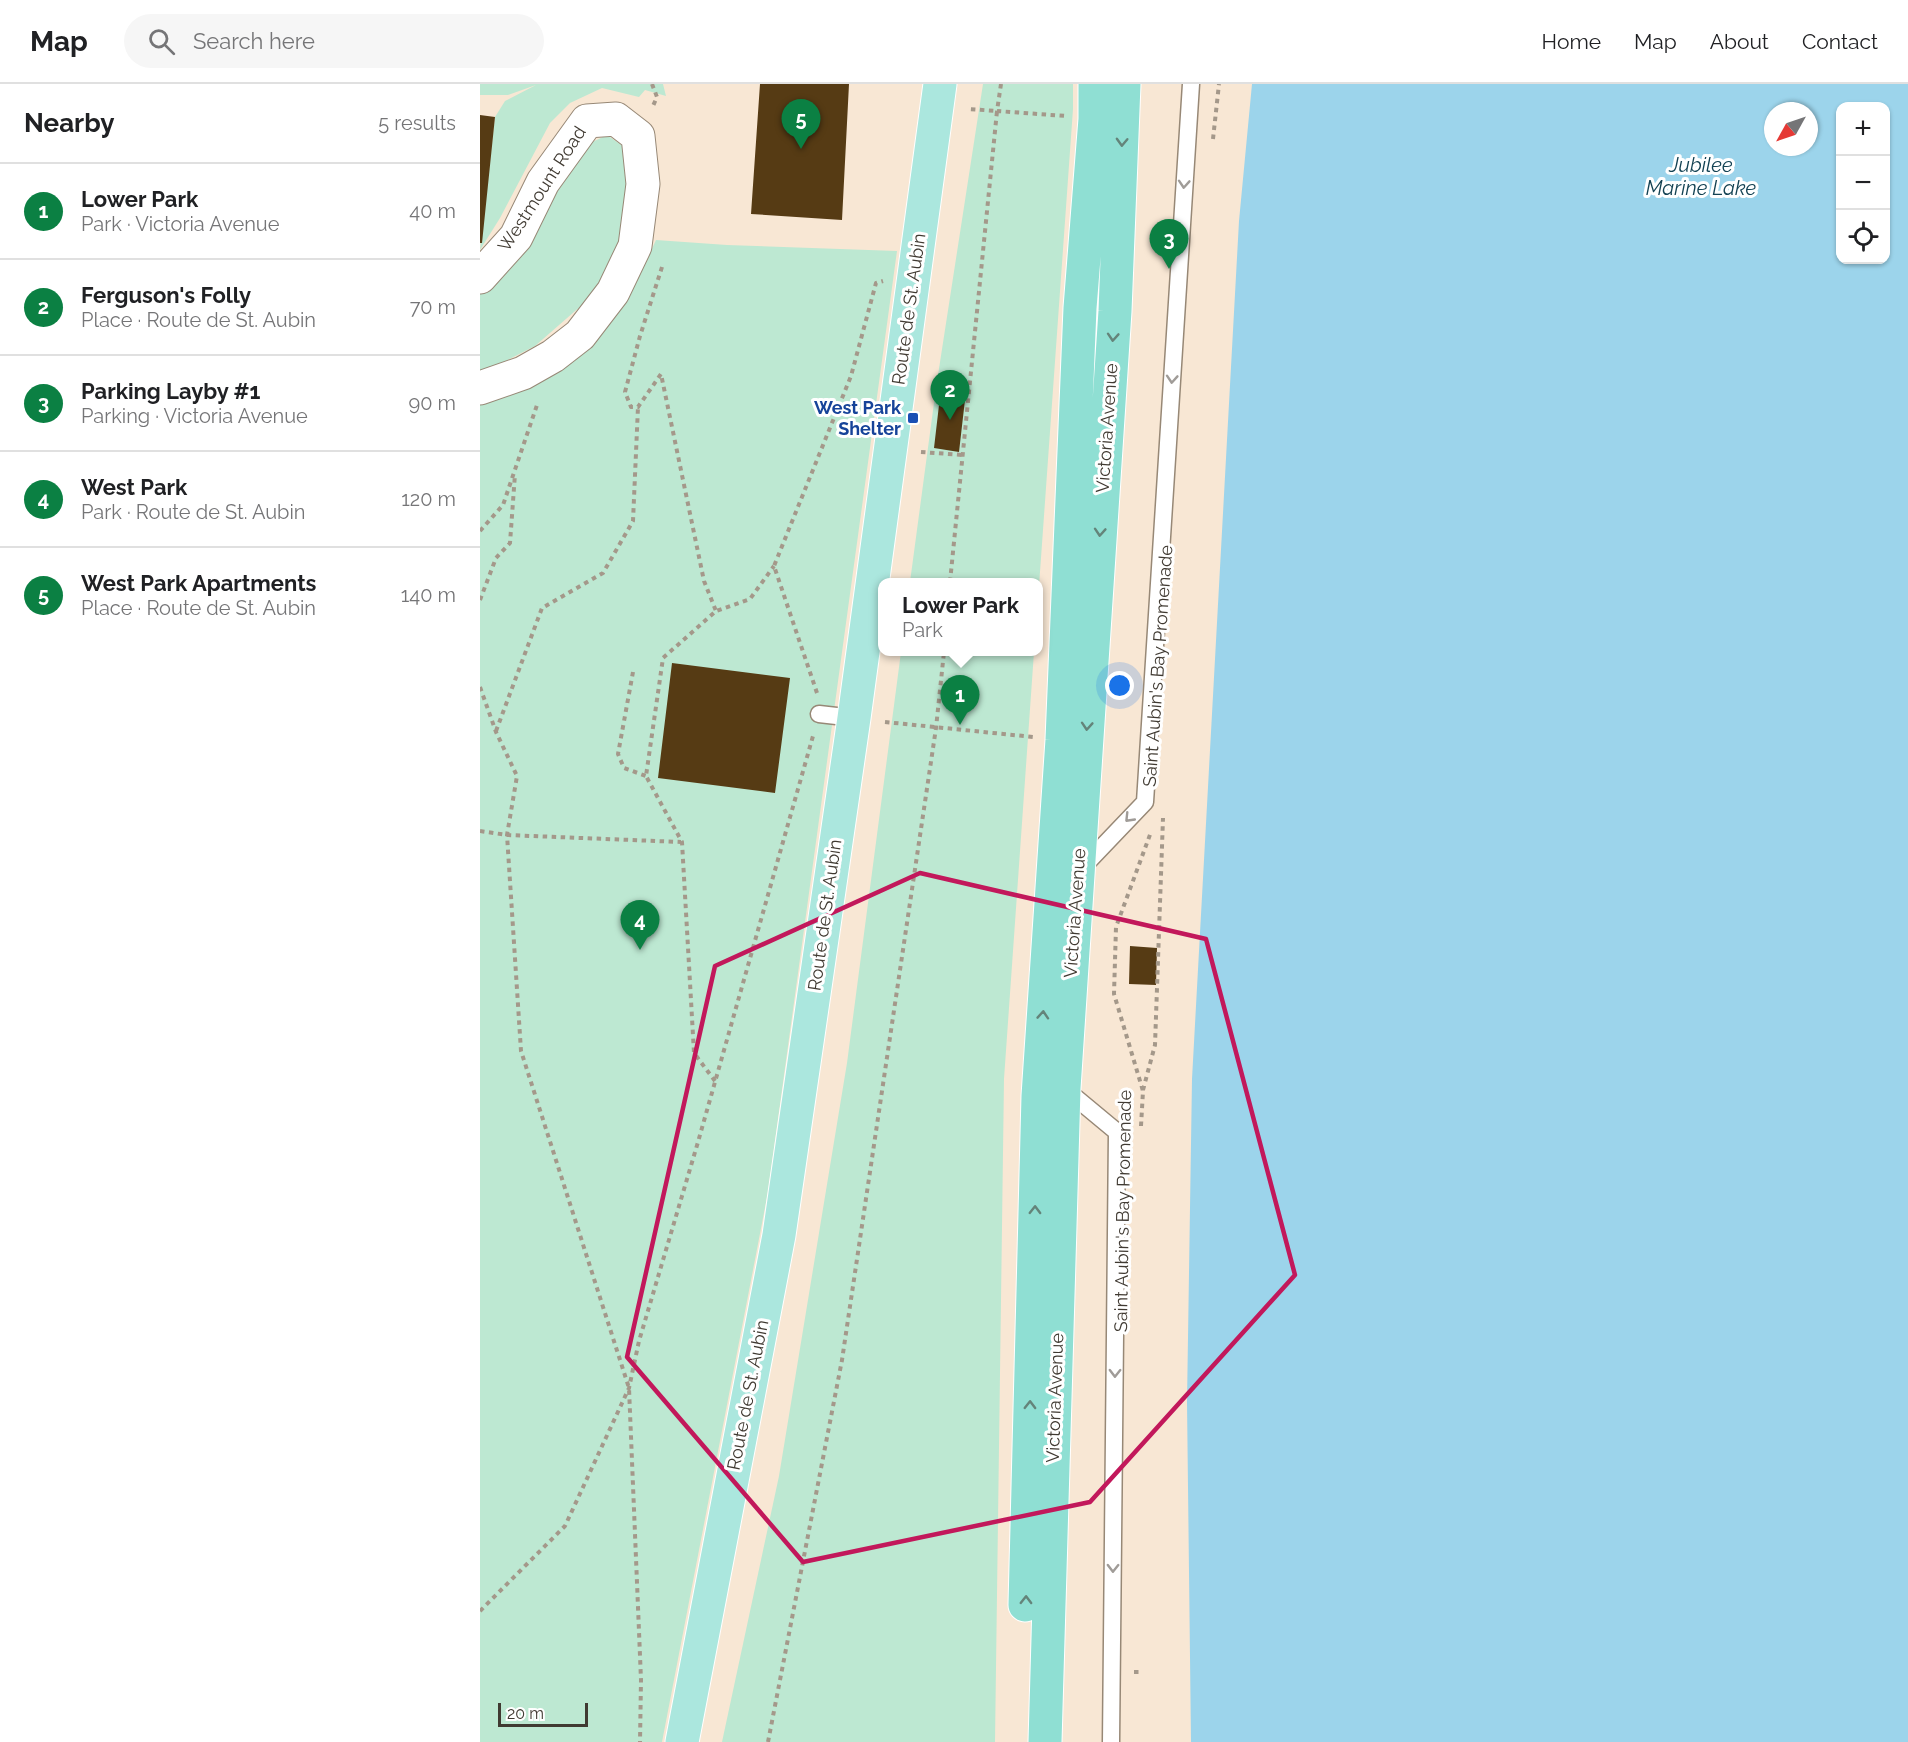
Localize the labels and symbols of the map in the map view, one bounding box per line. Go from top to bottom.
pin: 5 [782,100,820,149]
north arrow [1764,102,1818,156]
street label: Westmount Road [493,122,590,255]
one-way arrow [1116,138,1128,147]
water label: Jubilee Marine Lake [1646,153,1757,200]
one-way arrow [1178,180,1191,189]
pin: 3 [1150,220,1188,269]
street label: Route de St. Aubin [887,232,930,386]
one-way arrow [1107,333,1120,342]
street label: Victoria Avenue [1091,362,1122,493]
pin: 2 [930,370,970,420]
one-way arrow [1166,374,1179,383]
place label: West Park Shelter [814,397,902,439]
marker: West Park Shelter [906,411,920,425]
one-way arrow [1094,527,1107,536]
street label: Saint Aubin's Bay Promenade [1139,544,1176,788]
your location [1105,671,1134,700]
pin: 1 [940,676,980,725]
one-way arrow [1081,722,1094,731]
one-way arrow [1125,812,1136,822]
street label: Route de St. Aubin [803,838,846,992]
street label: Victoria Avenue [1059,847,1090,978]
pin: 4 [620,900,660,950]
one-way arrow [1036,1010,1049,1019]
street label: Saint Aubin's Bay Promenade [1110,1089,1135,1332]
one-way arrow [1029,1205,1041,1214]
street label: Route de St. Aubin [723,1318,772,1472]
street label: Victoria Avenue [1042,1332,1067,1463]
one-way arrow [1109,1369,1121,1378]
one-way arrow [1024,1400,1037,1409]
one-way arrow [1107,1564,1119,1573]
one-way arrow [1019,1595,1032,1604]
scale bar [498,1700,588,1728]

